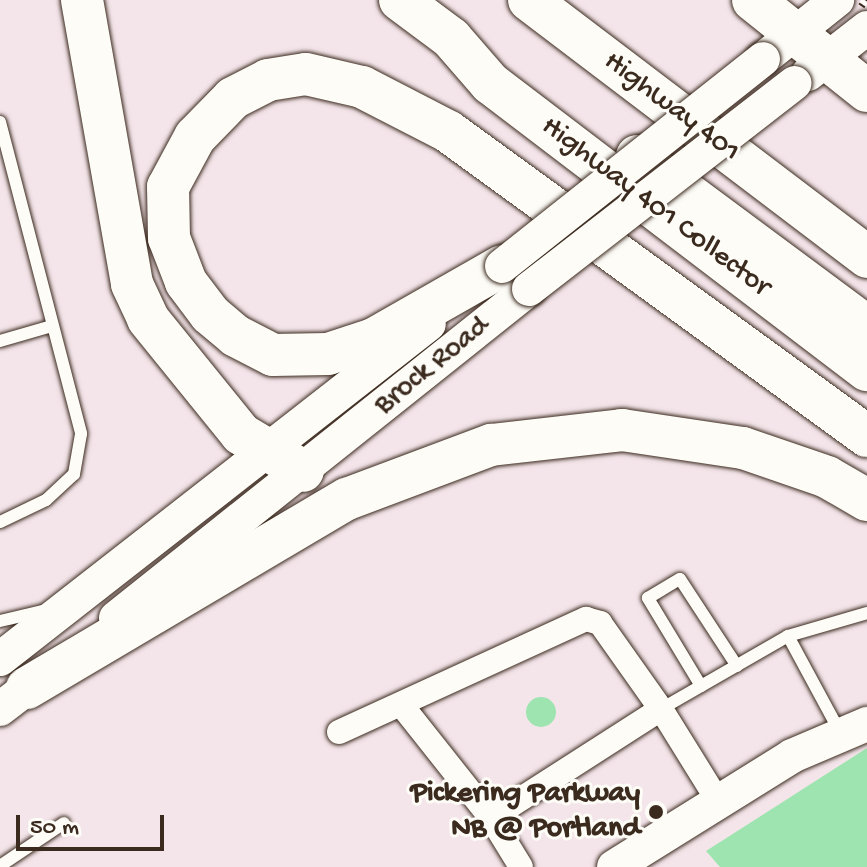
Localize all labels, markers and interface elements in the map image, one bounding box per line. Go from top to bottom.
street label: Highway 401 [596,45,746,171]
street label: Highway 401 Collector [533,110,777,306]
street label: Brock Road [368,310,498,424]
place label: Pickering Parkway NB @ Portland [410,777,640,848]
scale bar [20,799,168,849]
marker: Pickering Parkway NB @ Portland [647,803,665,821]
text: 50 m [30,814,79,843]

